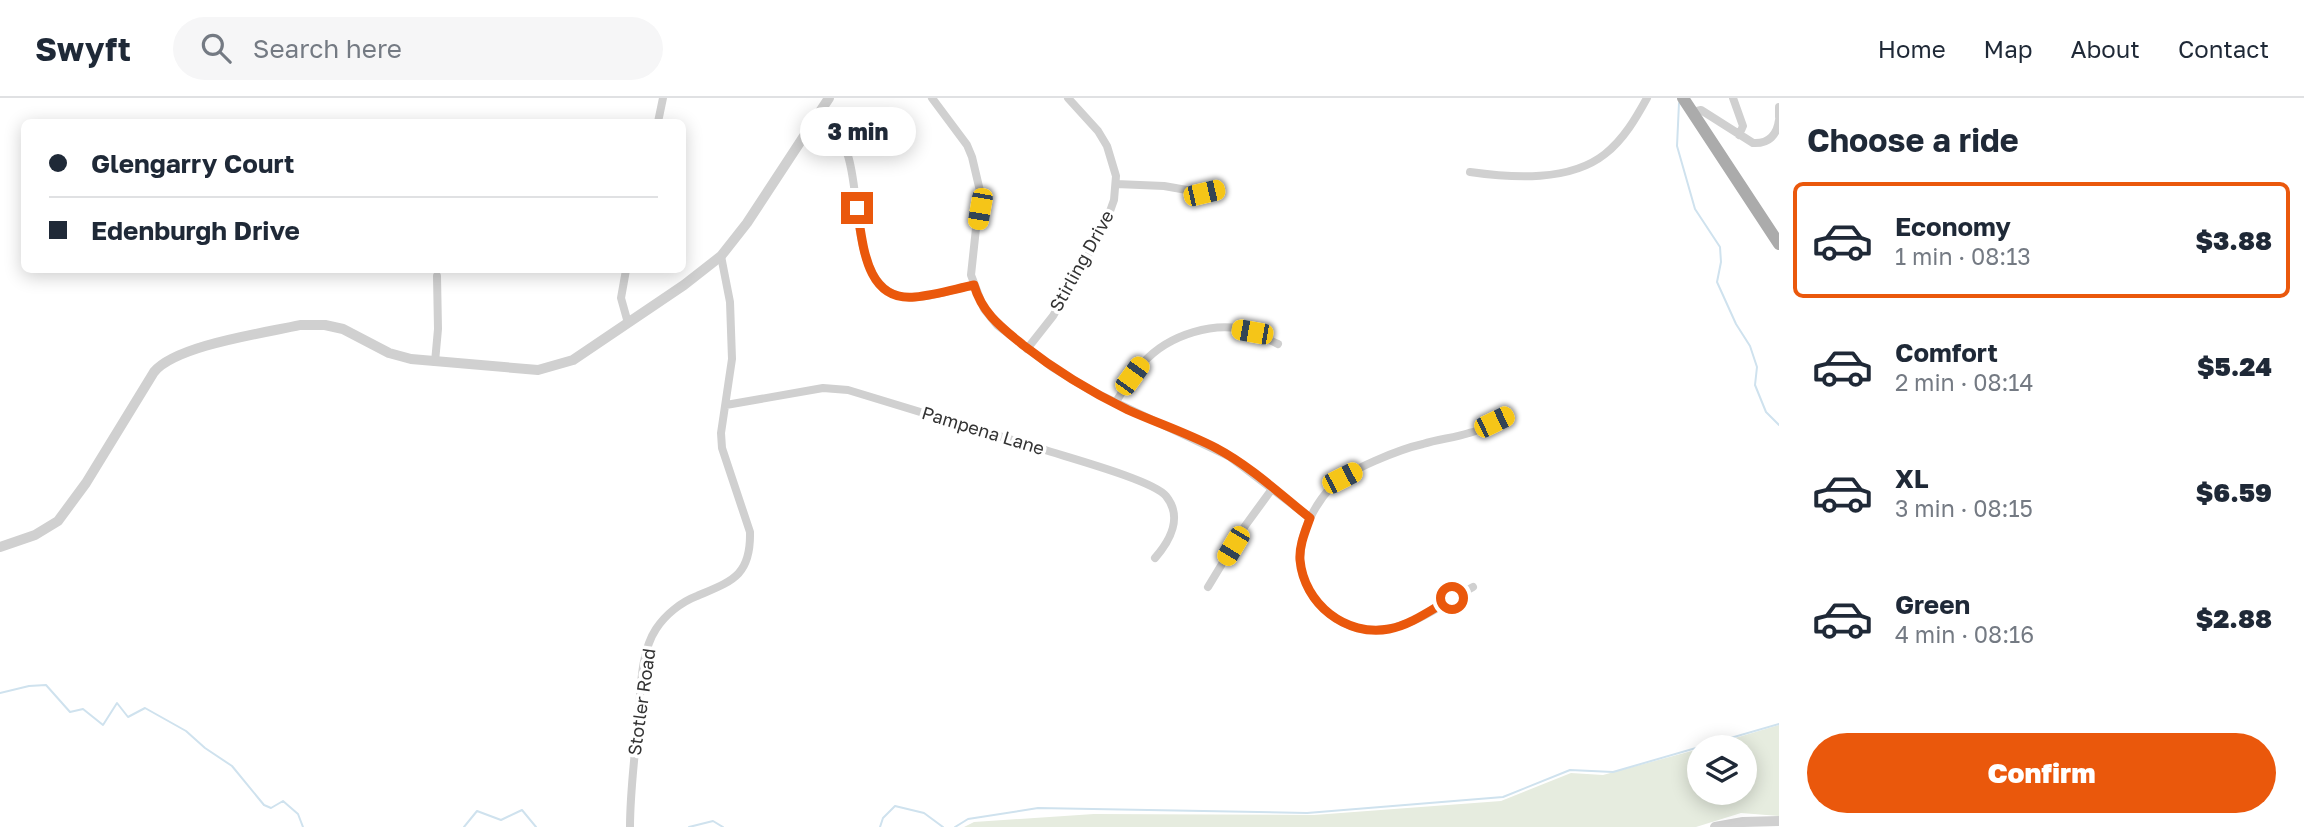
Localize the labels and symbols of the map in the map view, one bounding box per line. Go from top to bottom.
callout: 3 min [799,106,915,155]
car [1182,178,1227,208]
car [967,186,994,232]
route end [841,192,873,224]
street label: Stirling Drive [1044,206,1118,315]
car [1230,318,1275,346]
car [1112,353,1153,399]
street label: Pampena Lane [919,401,1047,459]
car [1471,403,1518,441]
car [1319,459,1366,497]
car [1214,523,1253,569]
route start [1436,582,1468,614]
street label: Stotler Road [623,647,659,757]

